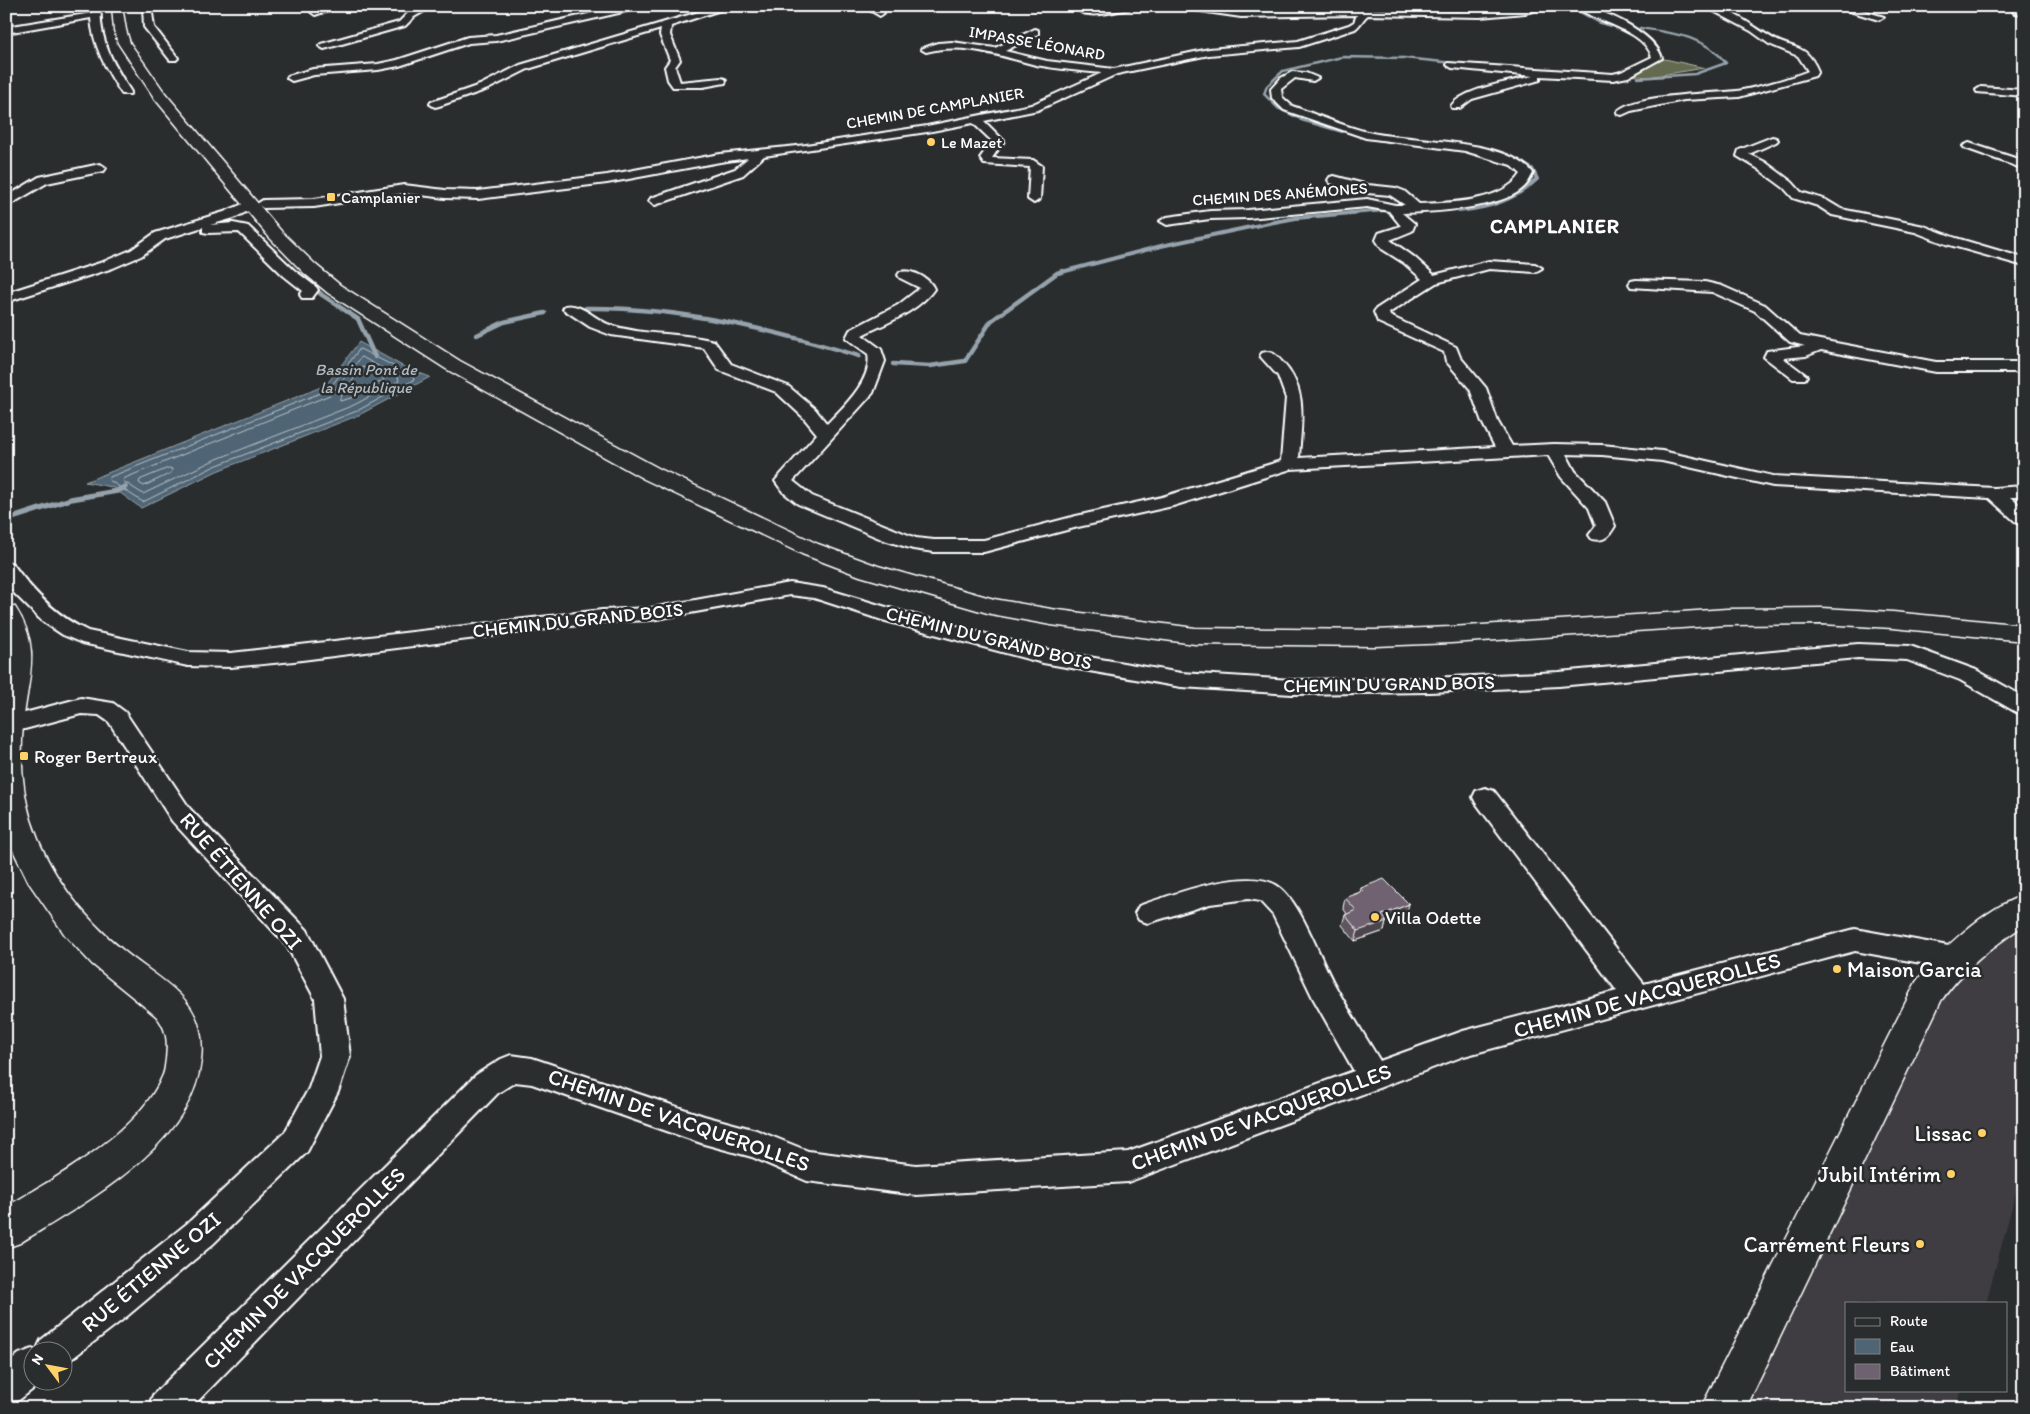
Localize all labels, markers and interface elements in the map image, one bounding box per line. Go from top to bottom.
street label: IMPASSE LÉONARD [968,22,1106,64]
street label: CHEMIN DE CAMPLANIER [845,83,1025,133]
place label: Le Mazet [941,133,1002,152]
marker: Le Mazet [925,136,937,148]
street label: CHEMIN DES ANÉMONES [1192,178,1368,210]
place label: Camplanier [341,188,420,207]
marker: Camplanier [325,191,337,203]
district label: CAMPLANIER [1490,214,1620,238]
water label: Bassin Pont de la République [315,360,418,397]
street label: CHEMIN DU GRAND BOIS [471,597,685,643]
street label: CHEMIN DU GRAND BOIS [883,601,1095,675]
street label: CHEMIN DU GRAND BOIS [1283,671,1495,697]
place label: Roger Bertreux [34,745,158,768]
marker: Roger Bertreux [18,750,30,762]
street label: RUE ÉTIENNE OZI [174,807,308,955]
place label: Villa Odette [1385,906,1481,929]
marker: Villa Odette [1369,911,1381,923]
street label: CHEMIN DE VACQUEROLLES [1511,946,1783,1044]
place label: Maison Garcia [1847,956,1982,983]
marker: Maison Garcia [1831,963,1843,975]
street label: CHEMIN DE VACQUEROLLES [1127,1057,1395,1177]
street label: CHEMIN DE VACQUEROLLES [544,1062,814,1178]
place label: Lissac [1915,1120,1972,1147]
marker: Lissac [1976,1127,1988,1139]
street label: CHEMIN DE VACQUEROLLES [197,1161,411,1375]
place label: Jubil Intérim [1818,1161,1941,1188]
marker: Jubil Intérim [1945,1168,1957,1180]
street label: RUE ÉTIENNE OZI [76,1206,226,1338]
place label: Carrément Fleurs [1743,1231,1910,1258]
marker: Carrément Fleurs [1914,1238,1926,1250]
legend [1845,1302,2008,1392]
text: Route [1890,1312,1928,1330]
text: Eau [1890,1338,1914,1356]
north arrow [22,1342,72,1392]
text: N [28,1351,47,1368]
text: Bâtiment [1890,1362,1951,1380]

